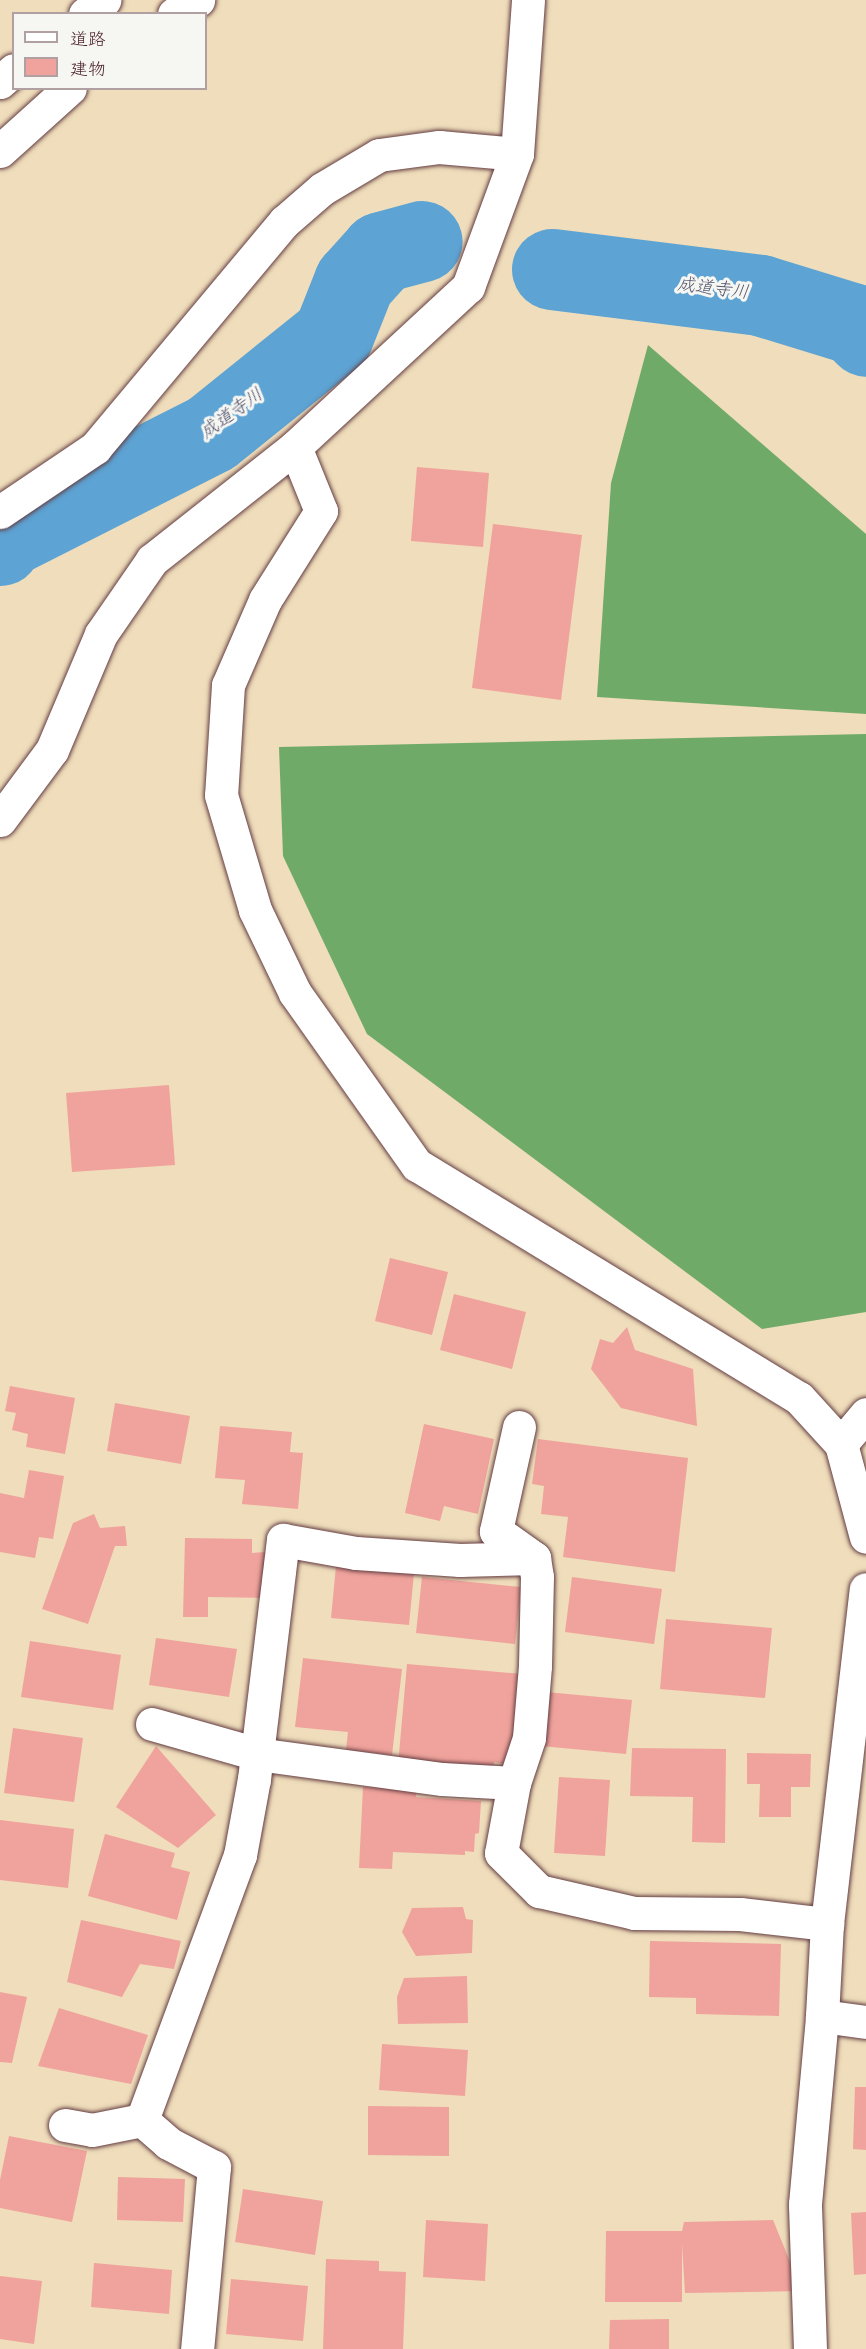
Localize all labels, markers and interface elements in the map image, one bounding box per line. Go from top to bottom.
legend [12,12,207,90]
text: 道路 [70,28,106,51]
text: 建物 [70,58,106,81]
water label: 成道寺川 [676,274,750,304]
water label: 成道寺川 [197,384,267,444]

